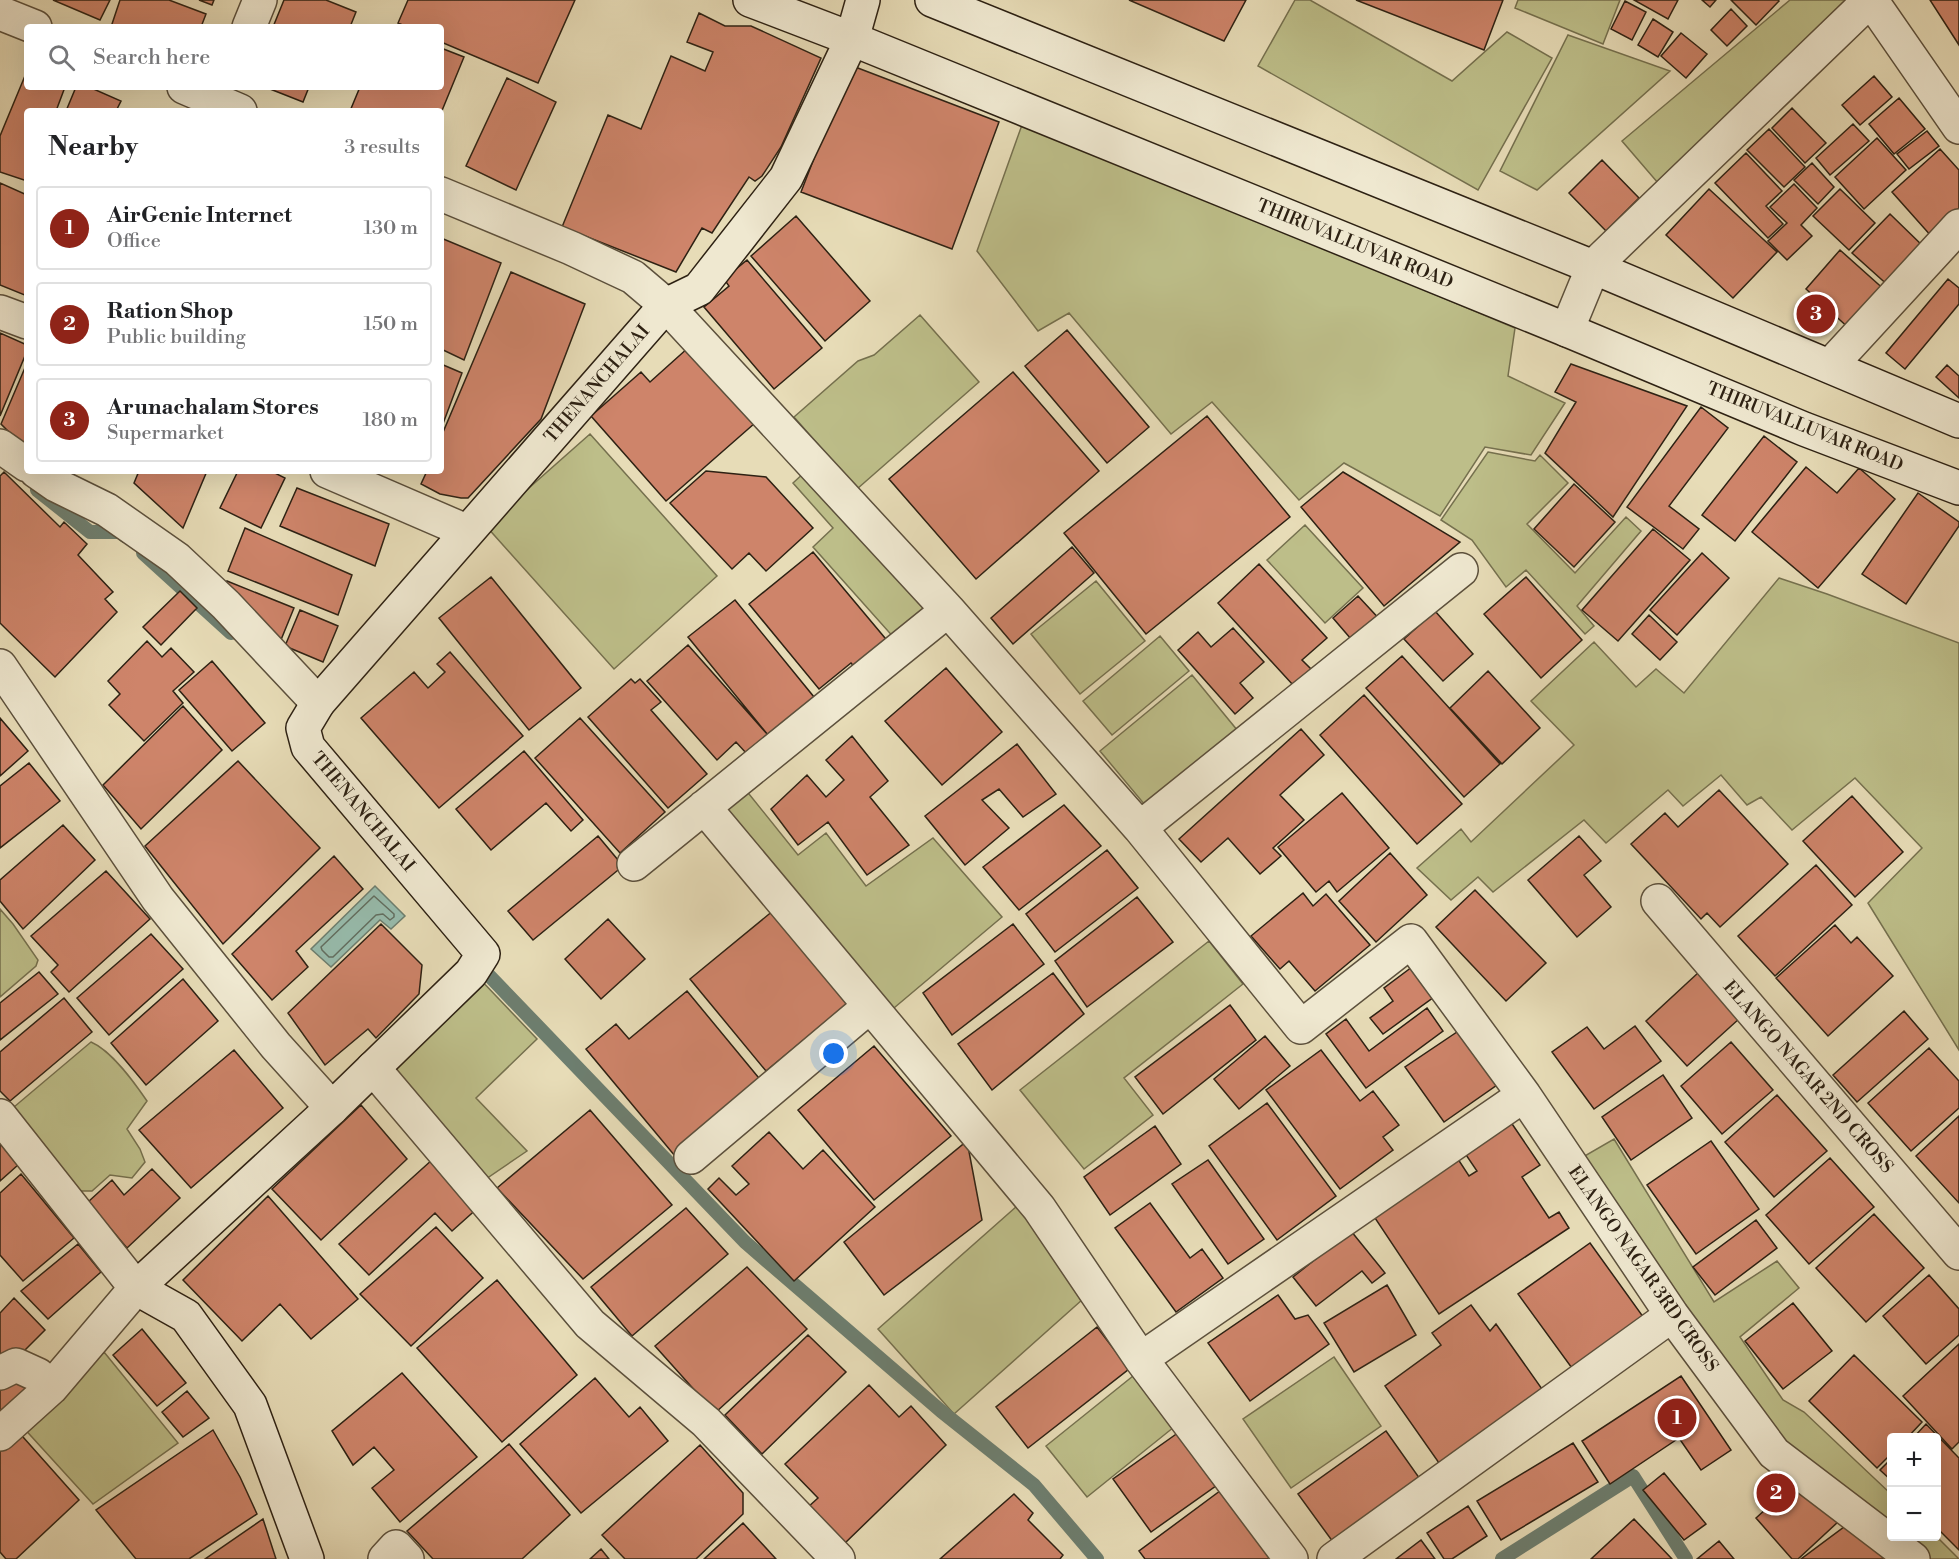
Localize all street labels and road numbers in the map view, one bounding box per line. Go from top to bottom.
street label: THIRUVALLUVAR ROAD [1253,194,1457,294]
street label: THENANCHALAI [539,320,655,448]
street label: THIRUVALLUVAR ROAD [1703,377,1907,477]
street label: THENANCHALAI [306,747,420,877]
street label: ELANGO NAGAR 2ND CROSS [1718,976,1898,1178]
street label: ELANGO NAGAR 3RD CROSS [1563,1161,1723,1377]

